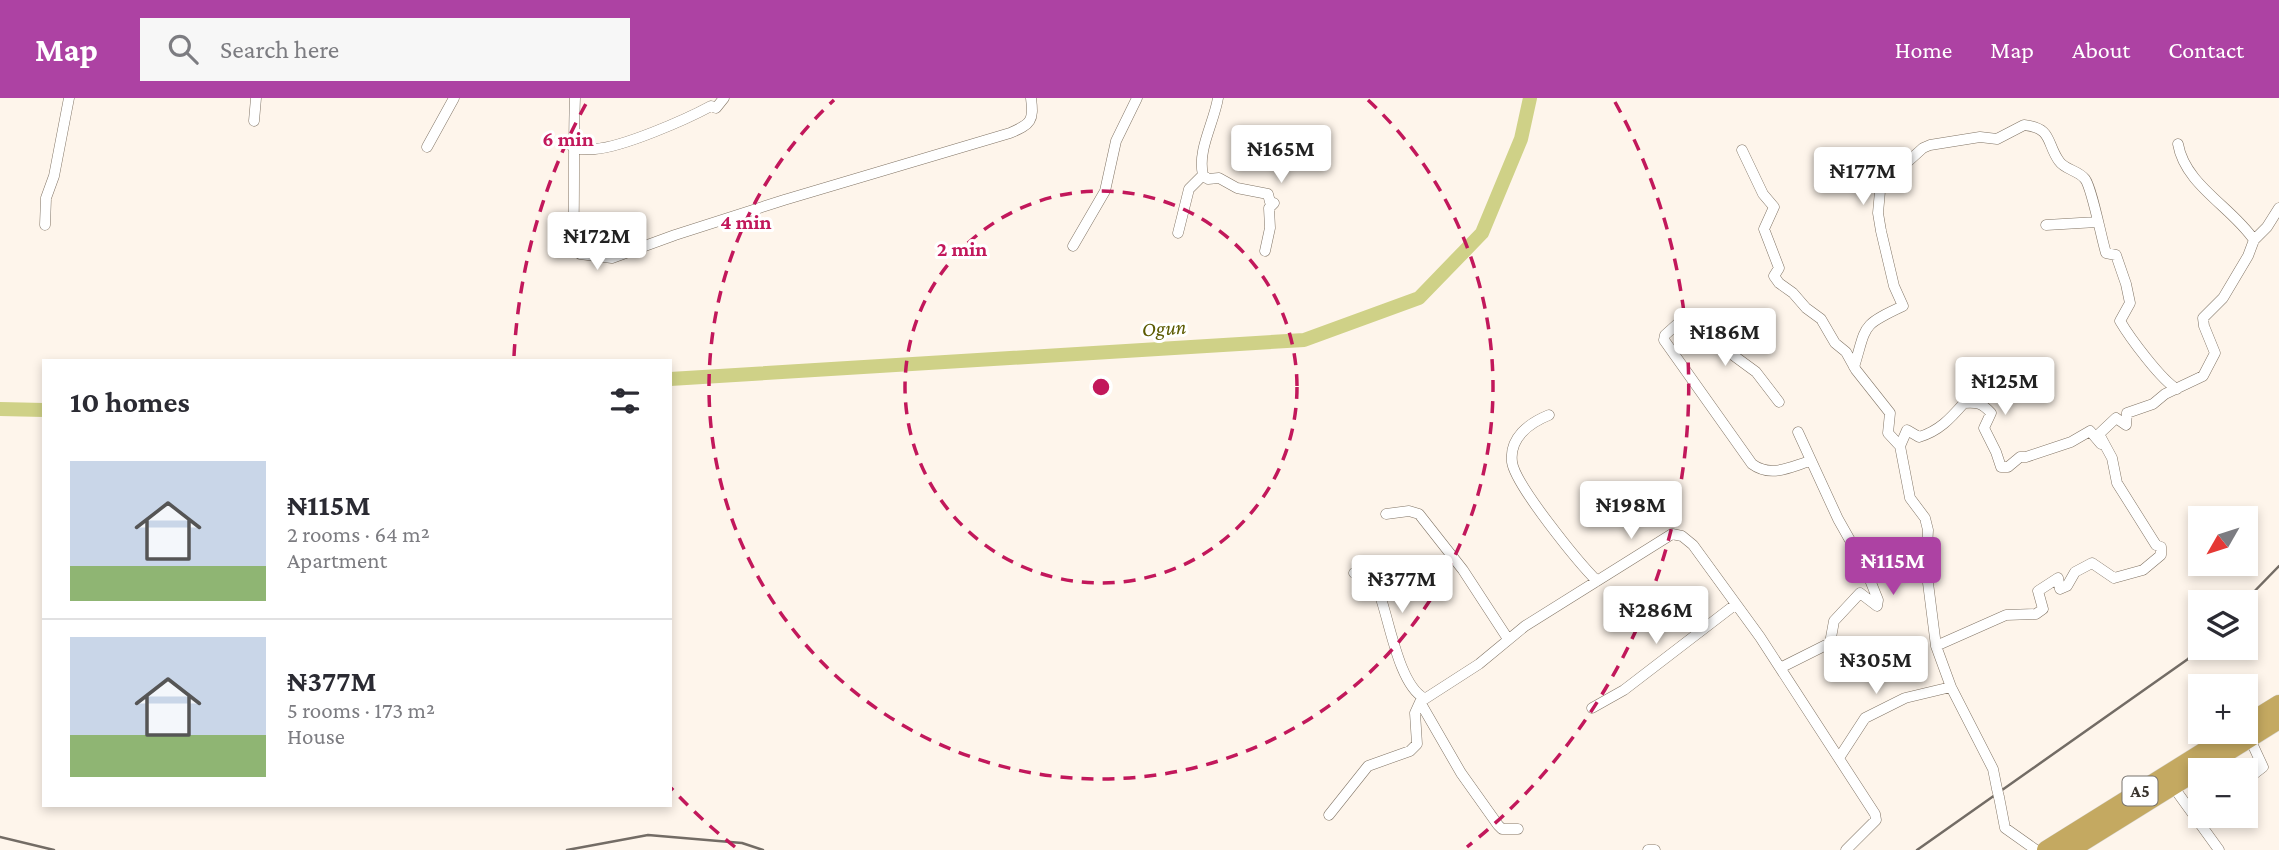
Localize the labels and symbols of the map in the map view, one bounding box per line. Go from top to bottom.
pin: ₦165M [1232,126,1330,185]
text: 6 min [542,127,594,151]
pin: ₦177M [1814,148,1912,207]
text: 4 min [720,210,772,234]
pin: ₦172M [548,212,646,272]
text: 2 min [937,237,987,261]
pin: ₦186M [1676,308,1774,368]
water label: Ogun [1141,314,1187,342]
pin: ₦125M [1956,358,2054,417]
centre of rings [1089,375,1113,399]
pin: ₦198M [1582,482,1680,541]
north arrow [2188,506,2258,576]
pin: ₦115M [1844,538,1942,597]
pin: ₦377M [1353,556,1451,615]
pin: ₦286M [1607,587,1705,646]
pin: ₦305M [1827,636,1925,696]
road number: A5 [2122,776,2158,806]

